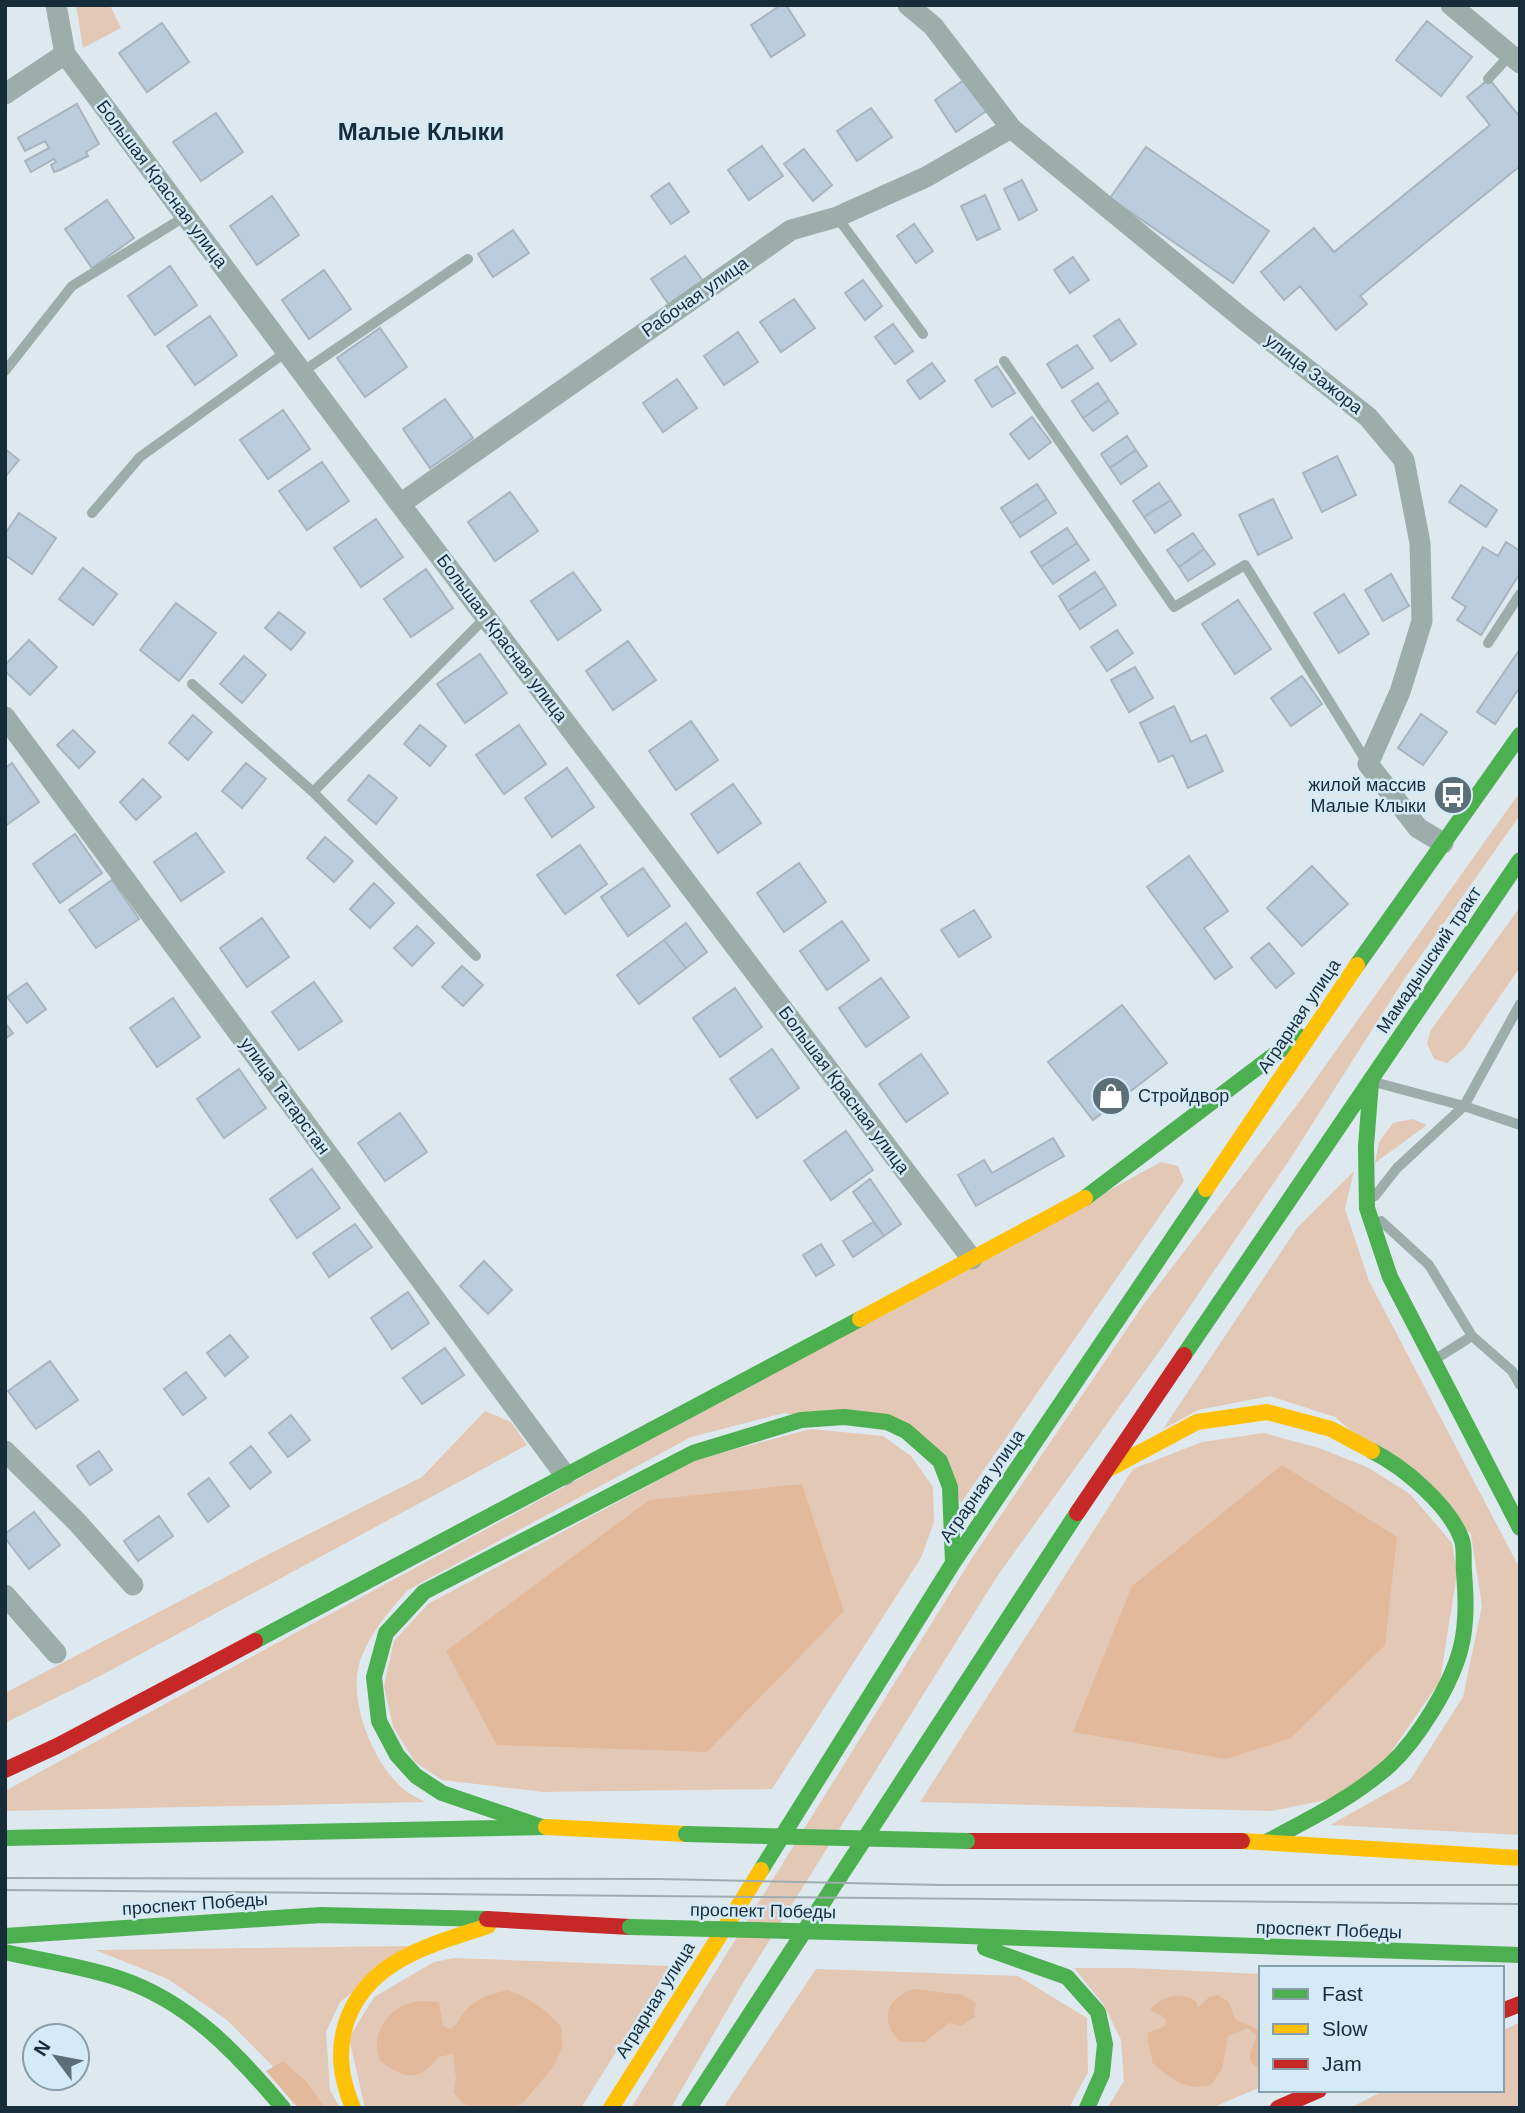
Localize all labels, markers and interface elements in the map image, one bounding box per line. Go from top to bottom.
street label: Большая Красная улица [93,96,232,272]
district label: Малые Клыки [338,118,504,145]
street label: Рабочая улица [638,252,753,341]
street label: улица Зажора [1262,330,1367,419]
street label: Большая Красная улица [433,550,572,726]
bus stop icon: жилой массив Малые Клыки [1432,774,1474,816]
place label: жилой массив Малые Клыки [1308,775,1426,816]
street label: Мамадышский тракт [1373,883,1485,1037]
street label: Аграрная улица [1254,955,1345,1077]
street label: Большая Красная улица [775,1002,914,1178]
street label: улица Татарстан [236,1034,334,1158]
shop icon: Стройдвор [1090,1075,1132,1117]
place label: Стройдвор [1138,1086,1229,1106]
street label: Аграрная улица [936,1425,1029,1546]
street label: проспект Победы [121,1889,269,1919]
street label: проспект Победы [690,1900,836,1922]
street label: проспект Победы [1256,1917,1402,1943]
street label: Аграрная улица [611,1938,699,2062]
legend [1259,1966,1504,2092]
text: Fast [1322,1982,1363,2005]
text: Slow [1322,2017,1368,2040]
north arrow [21,2022,91,2092]
text: N [29,2037,55,2060]
text: Jam [1322,2052,1362,2075]

